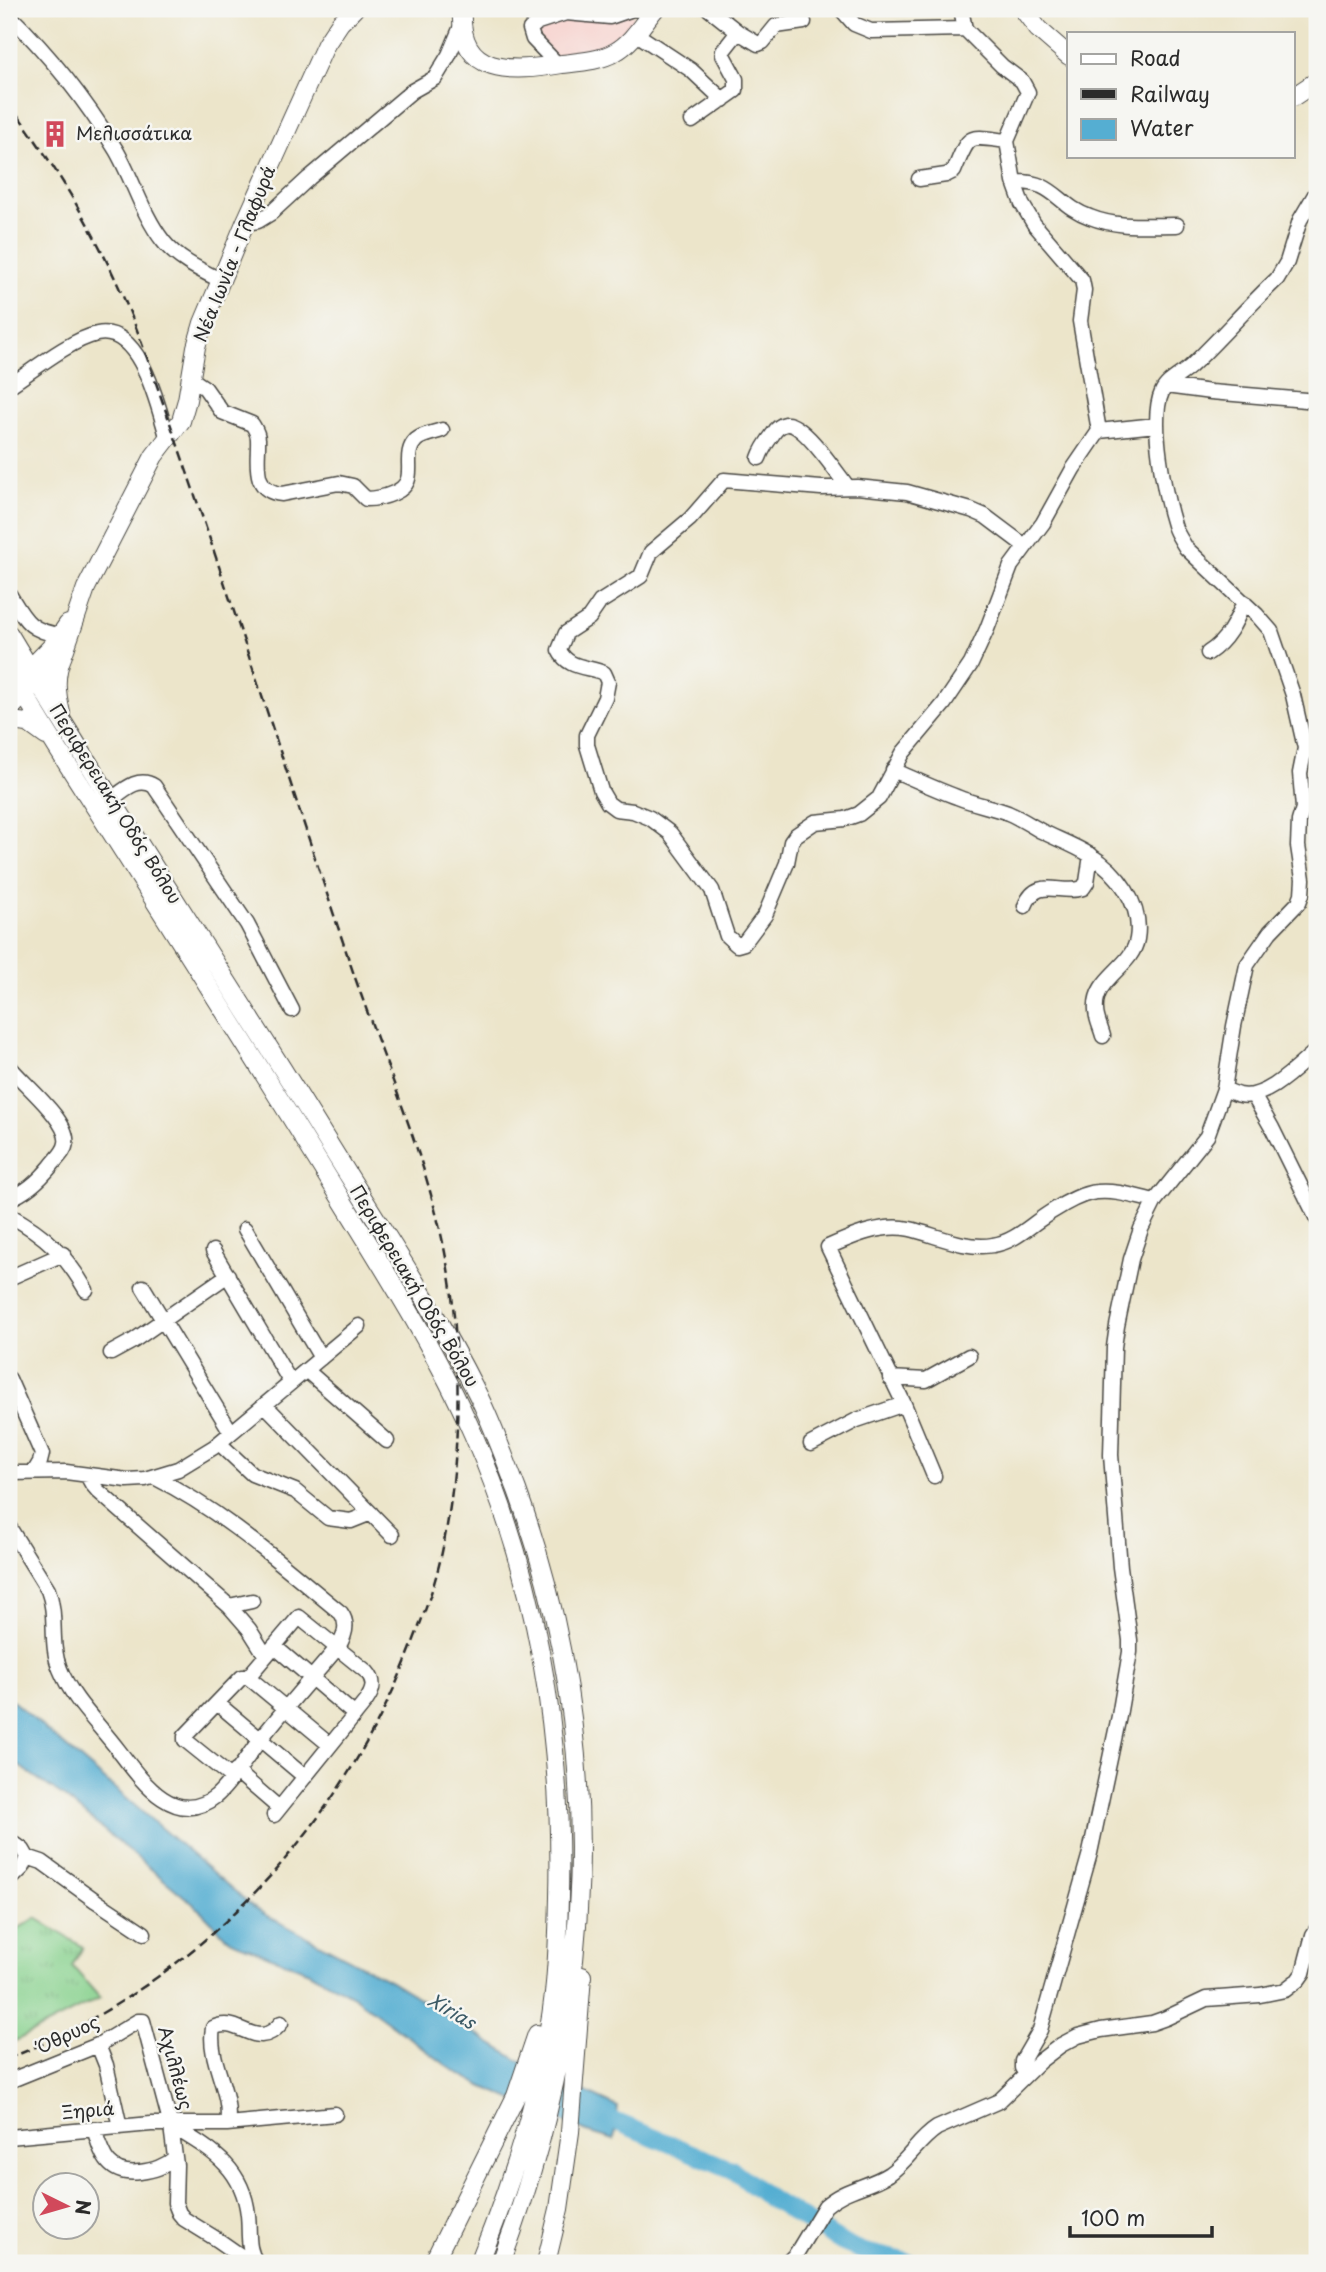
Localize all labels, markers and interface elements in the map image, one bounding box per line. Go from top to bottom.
legend [1067,32,1294,158]
text: Road [1130,41,1181,73]
text: Railway [1130,77,1210,109]
text: Water [1130,111,1194,143]
building icon: Μελισσάτικα [40,119,70,149]
place label: Μελισσάτικα [76,119,192,146]
street label: Νέα Ιωνία - Γλαφυρά [186,161,281,346]
street label: Περιφερειακή Οδός Βόλου [43,698,189,909]
street label: Περιφερειακή Οδός Βόλου [344,1179,487,1392]
water label: Xirias [424,1985,483,2036]
street label: Όθρυος [30,2008,103,2061]
street label: Αχιλλέως [152,2023,201,2112]
street label: Ξηριά [61,2094,115,2125]
north arrow [32,2170,102,2240]
scale bar [1070,2195,1212,2239]
text: N [69,2199,99,2216]
text: 100 m [1081,2201,1145,2233]

